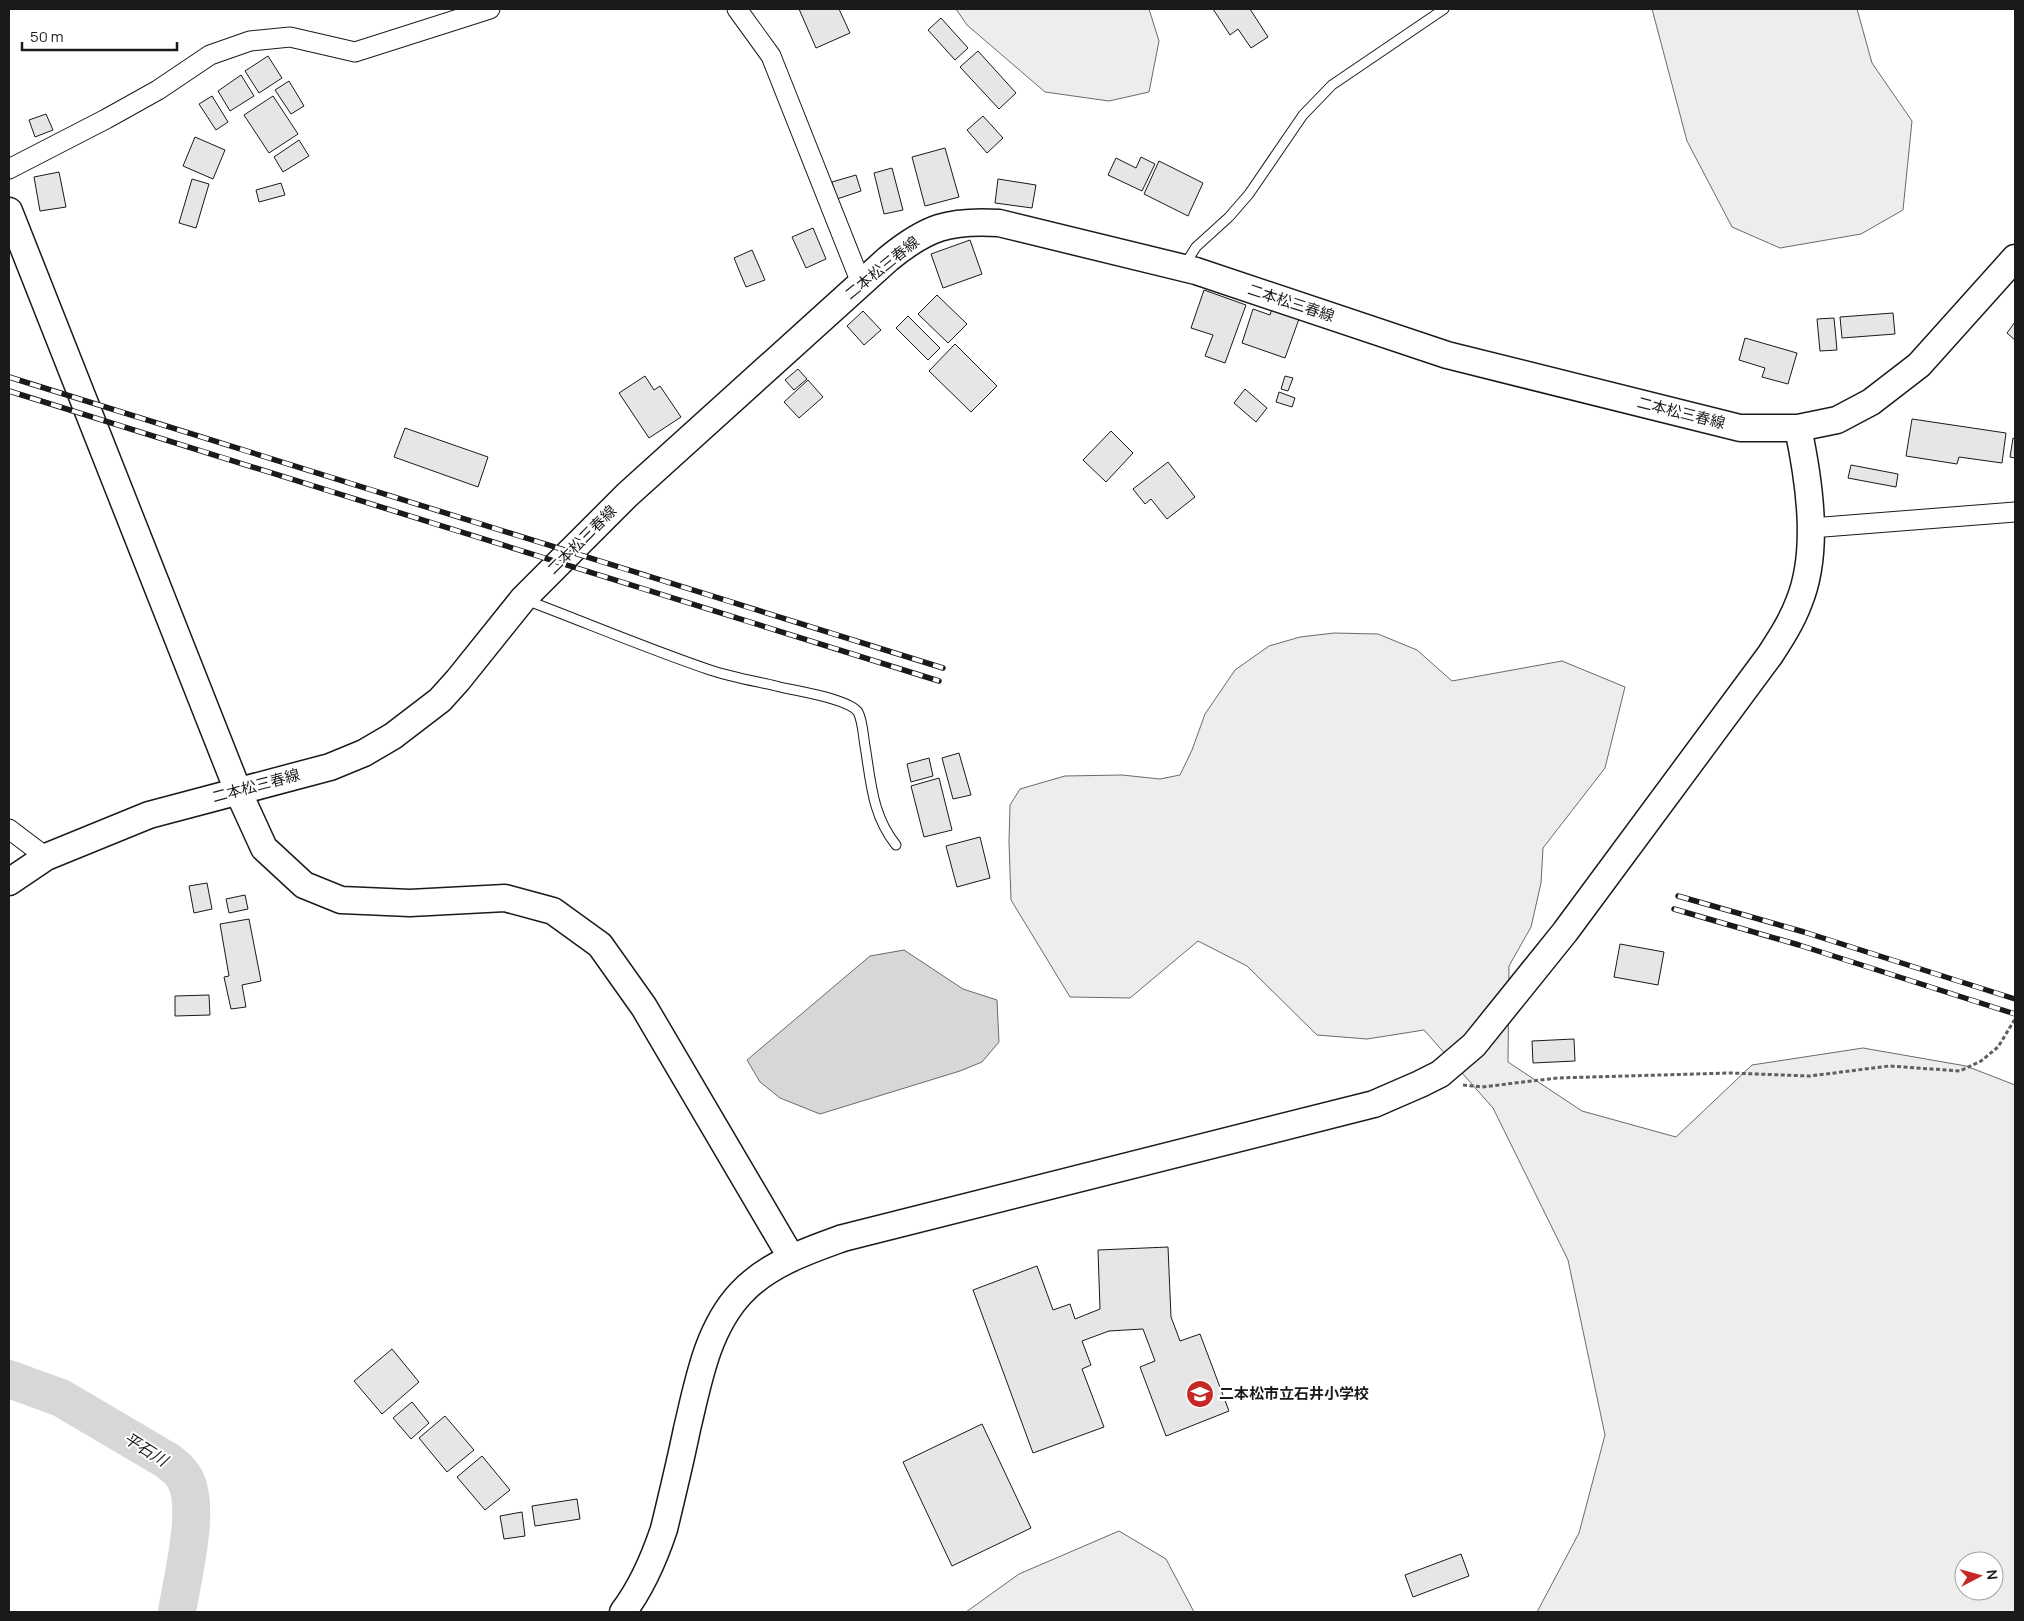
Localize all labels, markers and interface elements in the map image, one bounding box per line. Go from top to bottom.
scale bar [22,20,178,52]
text: 50 m [30,26,64,47]
street label: 二本松三春線 [840,231,923,304]
street label: 二本松三春線 [1245,279,1337,326]
street label: 二本松三春線 [1635,391,1727,434]
street label: 二本松三春線 [542,500,621,579]
street label: 二本松三春線 [210,764,302,807]
school or university icon: 二本松市立石井小学校 [1185,1379,1215,1409]
place label: 二本松市立石井小学校 [1219,1383,1369,1404]
water label: 平石川 [120,1427,174,1472]
north arrow [1954,1551,2004,1601]
text: N [1982,1569,2002,1581]

